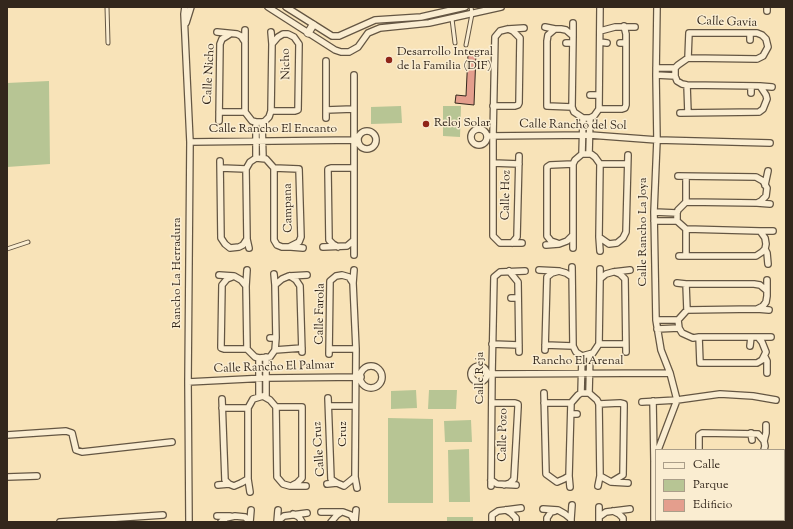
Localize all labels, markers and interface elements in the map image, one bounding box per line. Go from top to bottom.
street label: Calle Gavia [697,15,757,31]
street label: Calle Nicho [201,43,219,105]
place label: Desarrollo Integral de la Familia (DIF) [397,46,493,74]
street label: Nicho [280,48,294,80]
marker: Desarrollo Integral de la Familia (DIF) [384,55,394,65]
place label: Reloj Solar [434,117,490,131]
street label: Calle Rancho del Sol [519,118,627,134]
marker: Reloj Solar [421,119,431,129]
street label: Calle Rancho El Encanto [209,123,337,137]
street label: Calle Hoz [499,170,515,220]
street label: Calle Rancho La Joya [637,178,651,286]
street label: Campana [281,183,297,233]
street label: Rancho La Herradura [171,218,185,328]
street label: Calle Farola [313,283,329,345]
street label: Calle Reja [474,352,488,404]
street label: Rancho El Arenal [532,355,624,369]
street label: Calle Rancho El Palmar [213,359,335,377]
street label: Calle Pozo [496,408,512,462]
street label: Calle Cruz [311,421,329,477]
street label: Cruz [337,421,351,447]
legend [655,449,785,521]
text: Calle [693,456,720,474]
text: Parque [693,476,729,494]
text: Edificio [693,496,732,514]

